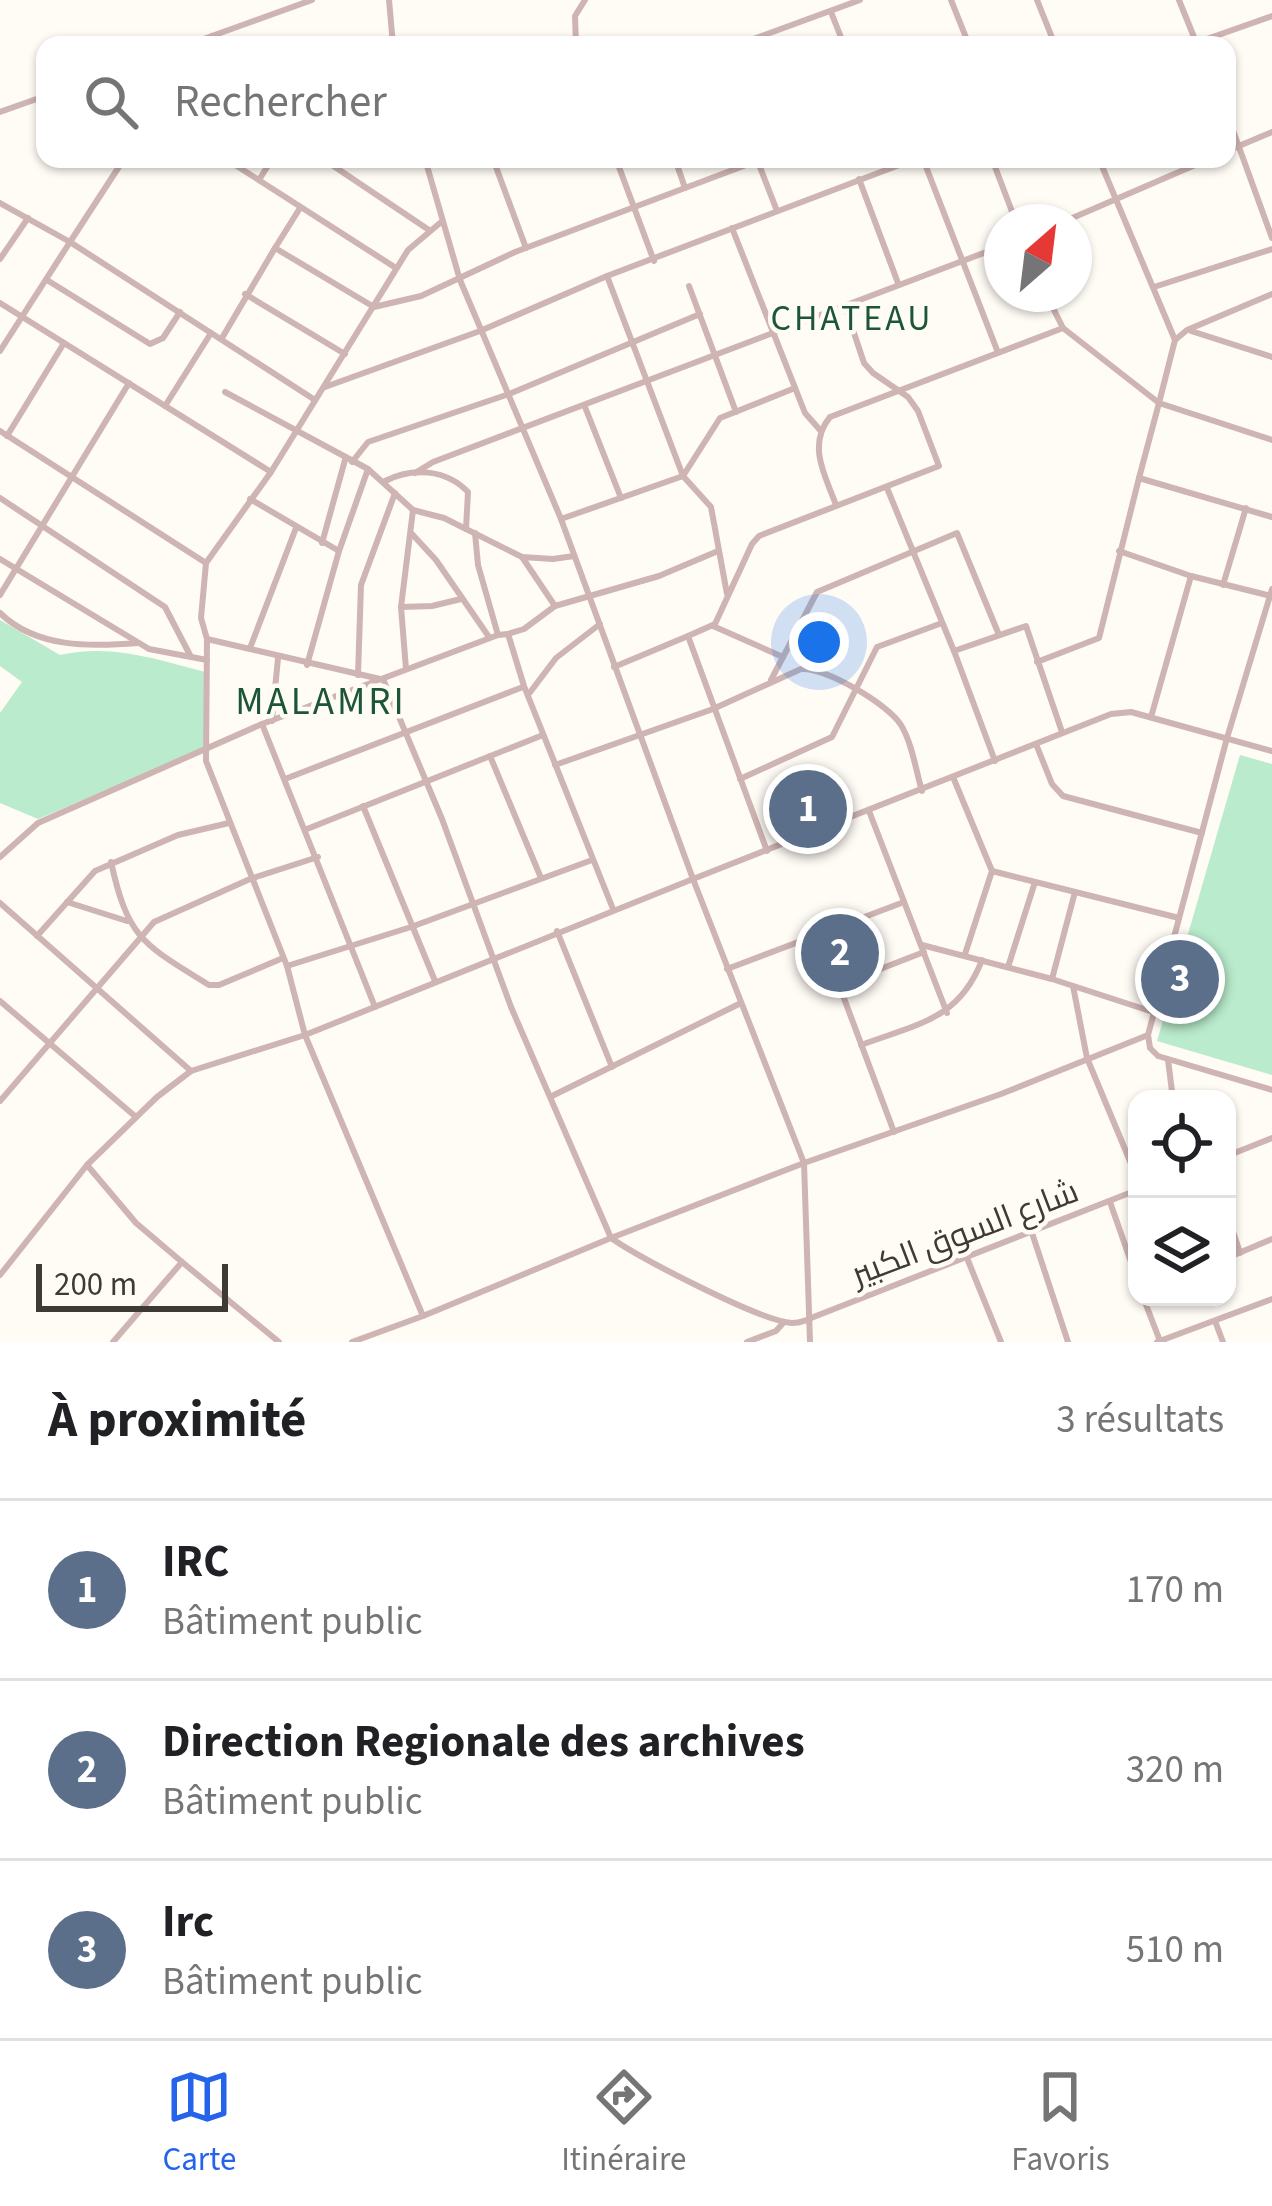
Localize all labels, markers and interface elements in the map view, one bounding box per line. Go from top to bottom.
search box [36,36,1236,168]
icon: search [78,69,144,135]
text: Rechercher [174,70,387,134]
north arrow [984,204,1092,312]
district label: CHATEAU [770,293,934,344]
your location [789,612,849,672]
district label: MALAMRI [235,674,407,730]
pin: 1 [769,764,847,854]
pin: 2 [801,908,879,998]
pin: 3 [1141,934,1219,1024]
map controls [1128,1090,1236,1306]
button: locate [1128,1090,1236,1198]
street label: شارع السوق الكبير [843,1168,1085,1299]
button: layers [1128,1198,1236,1306]
scale bar [36,1258,228,1311]
text: 200 m [54,1261,137,1308]
text: À proximité [48,1384,306,1456]
text: 3 résultats [1056,1392,1224,1448]
text: IRC [162,1530,229,1594]
text: 1 [77,1562,97,1618]
text: 170 m [1126,1562,1224,1618]
text: Bâtiment public [162,1594,423,1650]
text: Direction Regionale des archives [162,1710,805,1774]
text: 2 [77,1742,97,1798]
text: 320 m [1126,1742,1224,1798]
text: Bâtiment public [162,1774,423,1830]
text: Irc [162,1890,214,1954]
text: 3 [77,1922,97,1978]
text: 510 m [1126,1922,1224,1978]
text: Bâtiment public [162,1954,423,2010]
tab: Carte [162,2064,236,2183]
tab: Itinéraire [561,2064,686,2183]
tab: Favoris [1011,2064,1110,2183]

